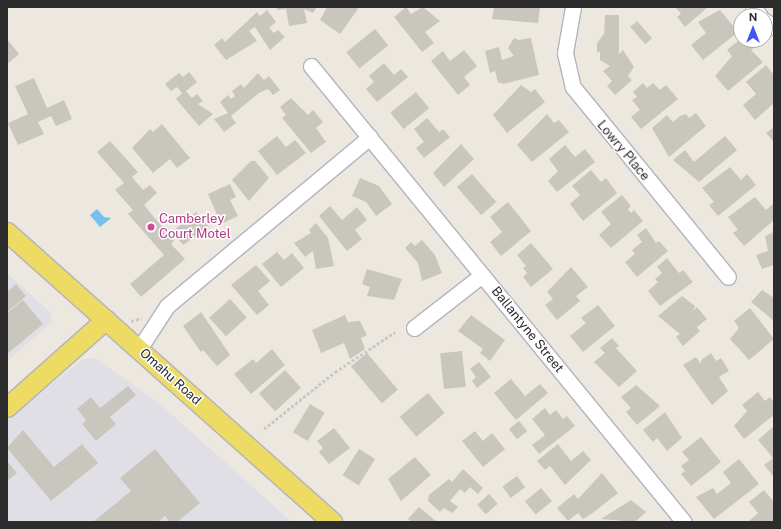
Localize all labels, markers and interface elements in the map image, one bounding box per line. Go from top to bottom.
north arrow [733,8,773,48]
text: N [749,11,757,23]
street label: Lowry Place [593,118,653,184]
place label: Camberley Court Motel [159,212,231,243]
marker: Camberley Court Motel [146,222,156,232]
street label: Ballantyne Street [488,284,566,376]
street label: Omahu Road [136,345,204,409]

